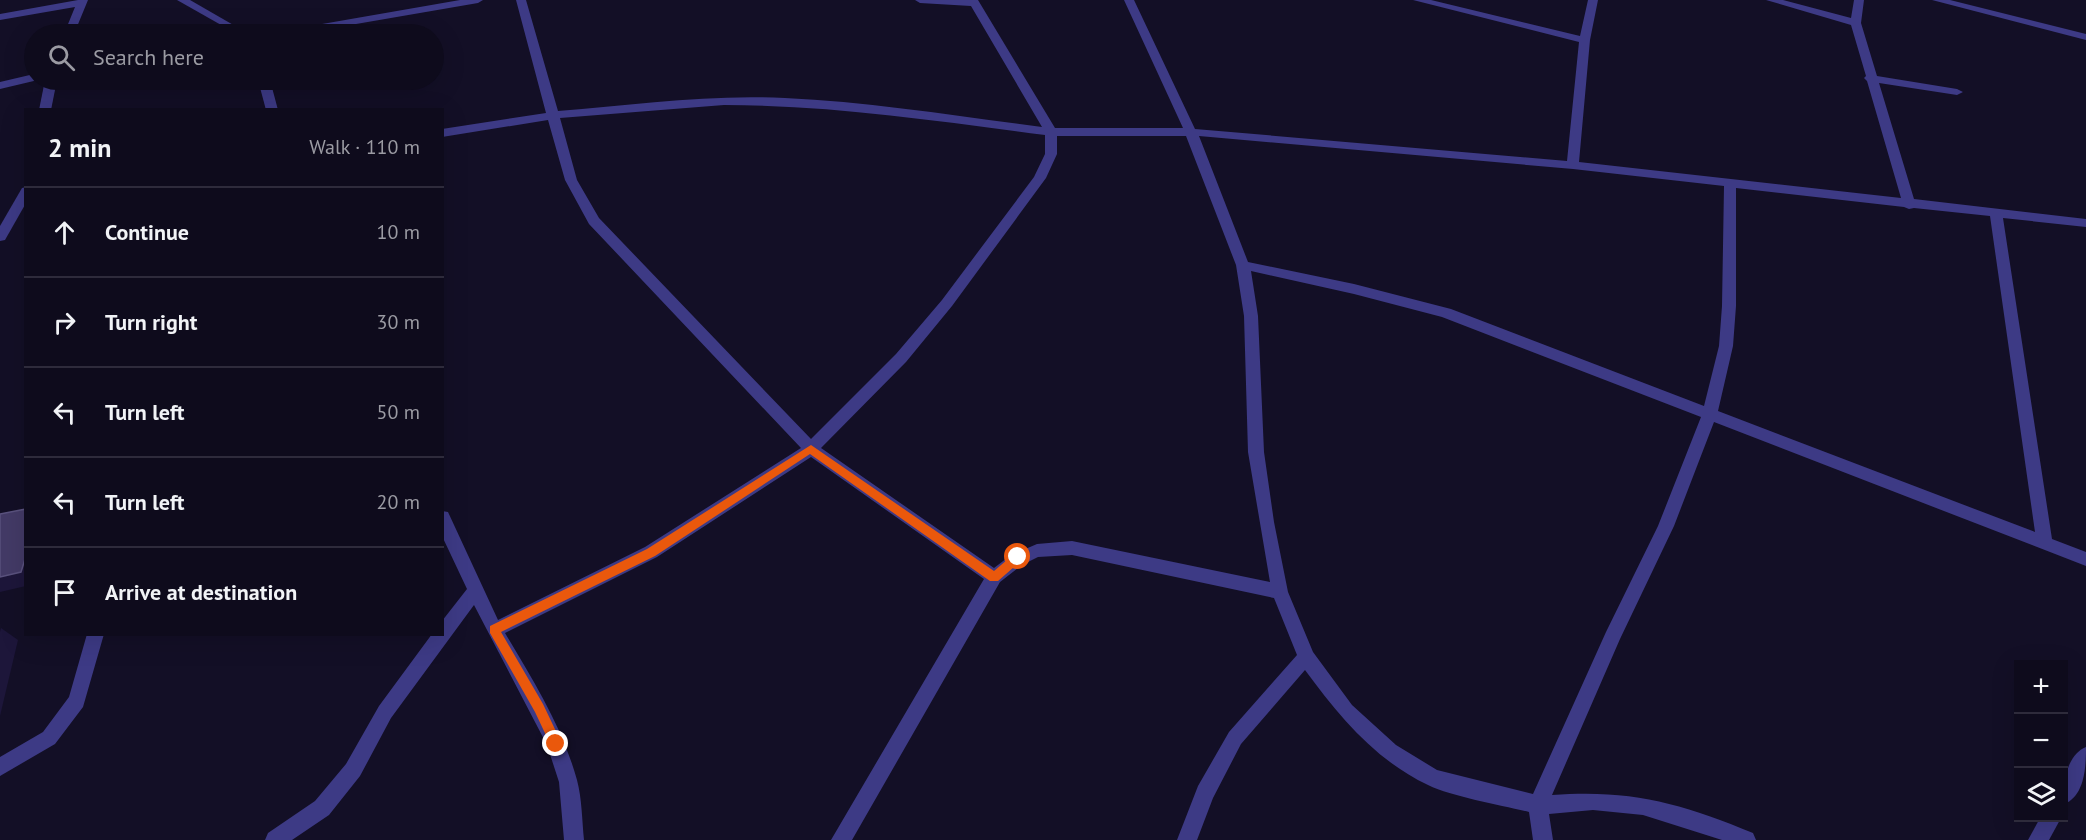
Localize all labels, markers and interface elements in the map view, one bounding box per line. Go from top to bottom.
search box [24,24,444,90]
icon: search [45,41,78,74]
text: Search here [93,43,204,71]
text: 2 min [48,131,111,164]
text: Walk · 110 m [309,134,420,160]
icon: ahead [48,216,81,249]
text: Continue [105,218,189,246]
text: 10 m [377,219,420,245]
icon: right [48,306,81,339]
text: Turn right [105,308,197,336]
text: 30 m [377,309,420,335]
icon: left [48,396,81,429]
text: Turn left [105,398,185,426]
text: 50 m [377,399,420,425]
icon: left [48,486,81,519]
text: Turn left [105,488,185,516]
text: 20 m [377,489,420,515]
route start [1004,543,1030,569]
icon: arrive [48,576,81,609]
text: Arrive at destination [105,578,297,606]
map controls [2014,660,2068,822]
button: + [2014,660,2068,714]
button: − [2014,714,2068,768]
route end [542,730,568,756]
button: layers [2014,768,2068,822]

